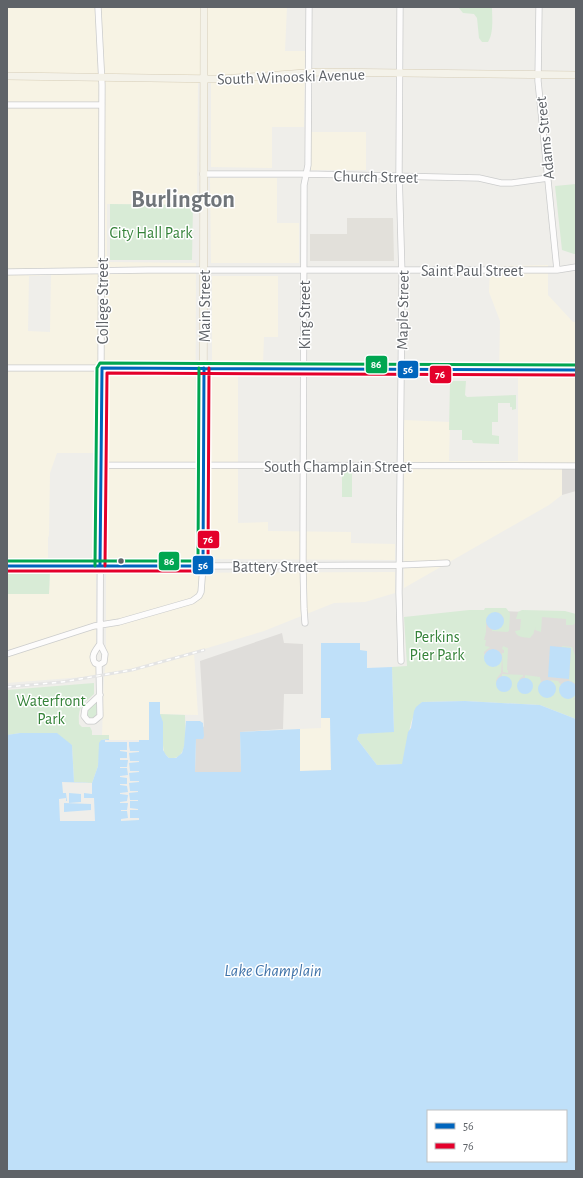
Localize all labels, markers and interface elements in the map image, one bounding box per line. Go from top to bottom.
street label: South Winooski Avenue [217,66,365,88]
street label: Adams Street [533,96,557,180]
street label: Church Street [334,168,418,186]
district label: Burlington [131,188,235,212]
park label: City Hall Park [110,225,193,242]
street label: College Street [95,258,111,344]
street label: Saint Paul Street [421,263,523,279]
street label: Main Street [197,270,213,342]
street label: Maple Street [394,270,412,350]
street label: King Street [297,281,313,349]
line badge: 86 [365,355,388,374]
text: 86 [371,359,381,370]
line badge: 56 [397,360,419,379]
text: 56 [403,364,413,375]
line badge: 76 [429,365,452,384]
text: 76 [435,369,445,380]
street label: South Champlain Street [264,459,412,475]
line badge: 76 [197,530,220,549]
text: 76 [203,534,213,545]
line badge: 86 [158,551,180,571]
line badge: 56 [192,555,214,575]
unlabelled marker [116,556,126,566]
text: 86 [164,556,174,567]
street label: Battery Street [232,559,318,576]
text: 56 [198,560,208,571]
park label: Perkins Pier Park [410,629,465,663]
park label: Waterfront Park [16,693,86,727]
water label: Lake Champlain [224,962,322,980]
legend [427,1110,567,1162]
text: 56 [463,1120,474,1132]
text: 76 [463,1140,474,1152]

